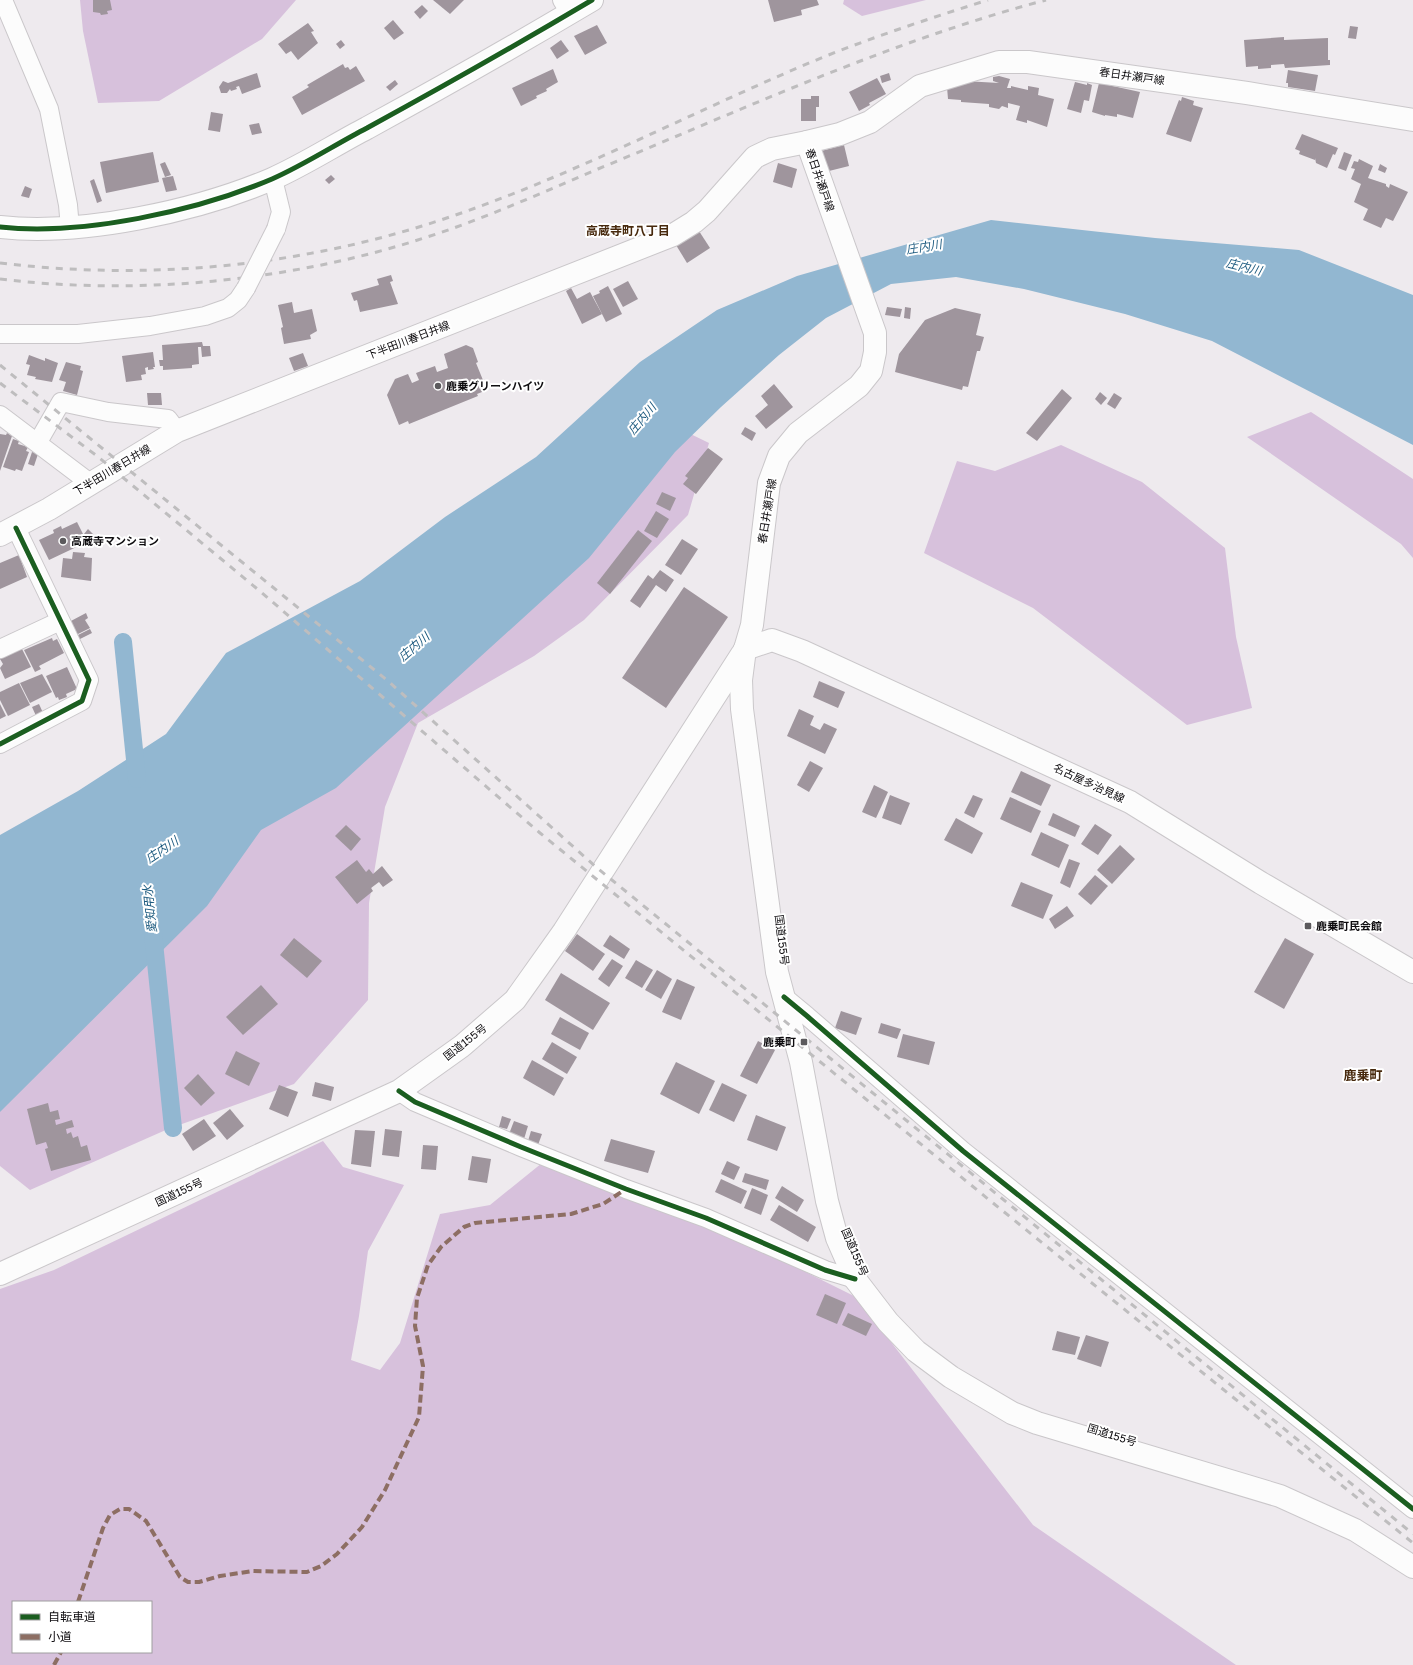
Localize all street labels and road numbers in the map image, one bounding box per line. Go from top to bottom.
street label: 春日井瀬戸線 [1098,64,1166,87]
street label: 春日井瀬戸線 [804,147,837,213]
street label: 下半田川春日井線 [364,318,451,361]
street label: 下半田川春日井線 [71,441,153,498]
street label: 春日井瀬戸線 [755,477,778,545]
street label: 名古屋多治見線 [1052,760,1127,805]
street label: 国道155号 [773,914,792,966]
street label: 国道155号 [441,1021,489,1062]
street label: 国道155号 [153,1175,205,1208]
street label: 国道155号 [839,1226,871,1278]
street label: 国道155号 [1086,1421,1138,1448]

